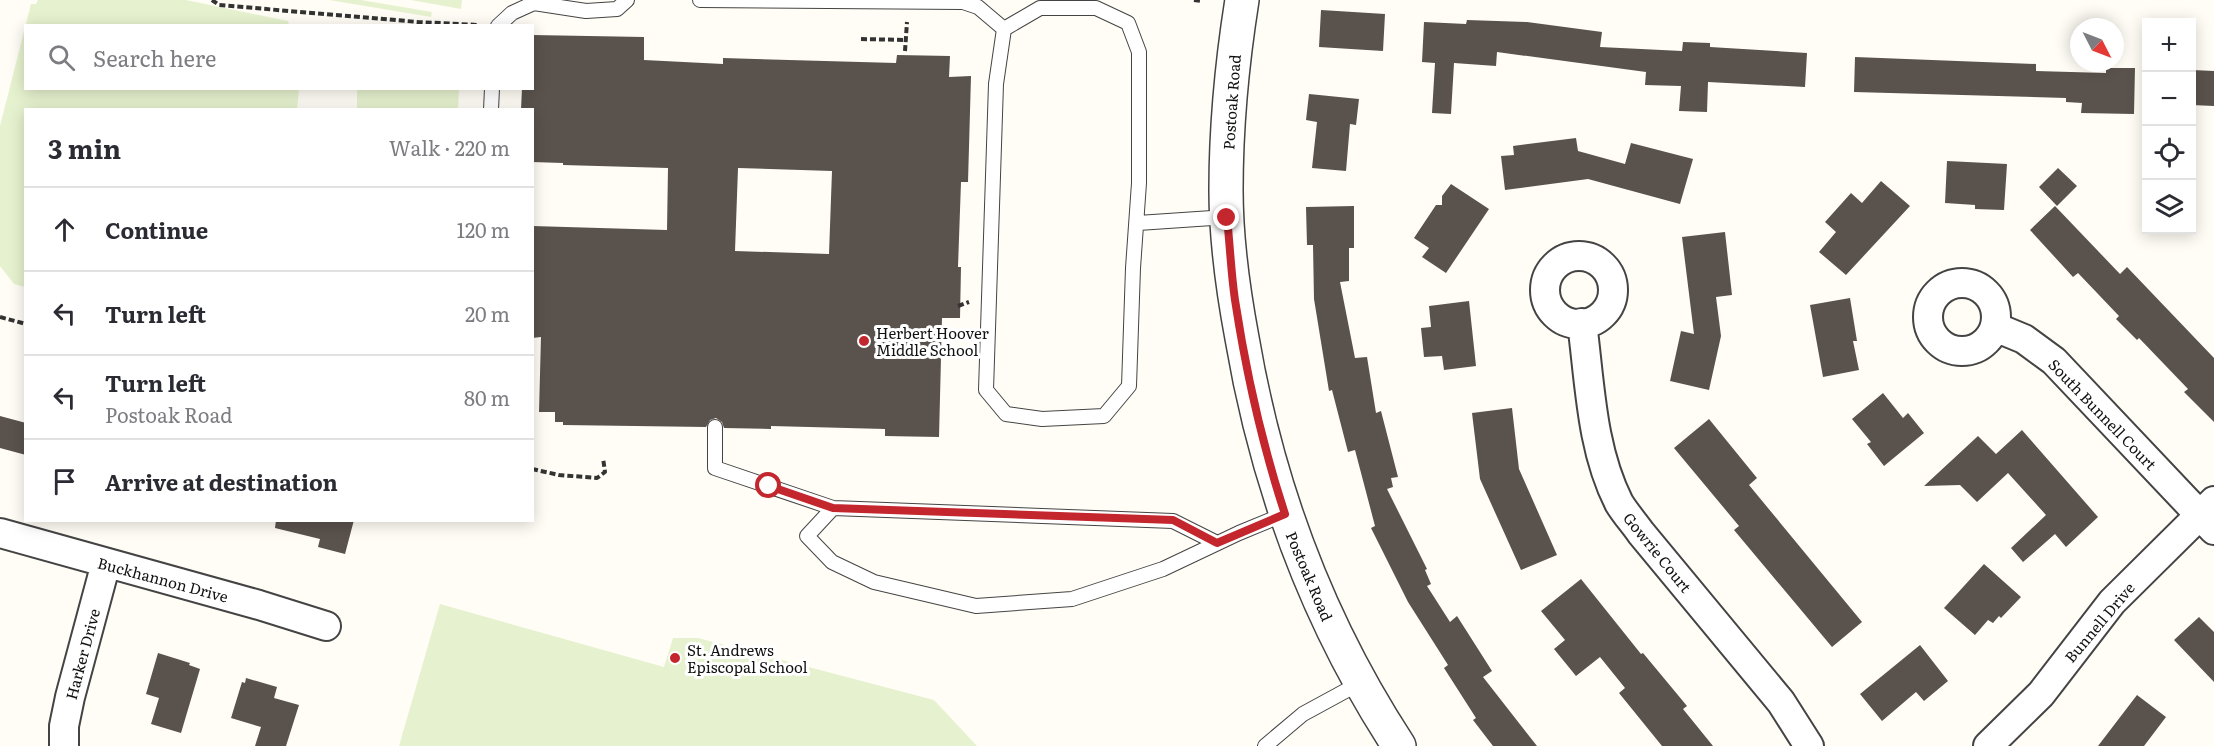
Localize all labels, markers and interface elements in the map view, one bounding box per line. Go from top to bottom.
north arrow [2070,18,2124,72]
map controls [2142,18,2196,234]
button: + [2142,18,2196,72]
search box [24,24,534,90]
icon: search [45,41,78,74]
text: Search here [93,41,216,74]
street label: Postoak Road [1216,54,1246,150]
button: − [2142,72,2196,126]
button: locate [2142,126,2196,180]
text: 3 min [48,128,121,167]
text: Walk · 220 m [389,132,510,162]
button: layers [2142,180,2196,234]
route end [1213,204,1239,230]
icon: ahead [48,213,81,246]
text: Continue [105,213,208,246]
text: 120 m [457,214,510,244]
icon: left [48,297,81,330]
text: Turn left [105,297,206,330]
text: 20 m [465,298,510,328]
place label: Herbert Hoover Middle School [876,321,989,361]
marker: Herbert Hoover Middle School [857,334,871,348]
street label: South Bunnell Court [2044,353,2162,475]
text: Turn left [105,366,206,399]
icon: left [48,381,81,414]
text: 80 m [464,382,510,412]
text: Postoak Road [105,399,232,429]
icon: arrive [48,465,81,498]
text: Arrive at destination [105,465,338,498]
route start [755,472,781,498]
street label: Gowrie Court [1618,507,1698,597]
street label: Postoak Road [1281,527,1339,625]
street label: Buckhannon Drive [95,551,231,608]
street label: Bunnell Drive [2058,577,2140,667]
street label: Harker Drive [59,606,105,702]
place label: St. Andrews Episcopal School [687,638,808,678]
marker: St. Andrews Episcopal School [668,651,682,665]

